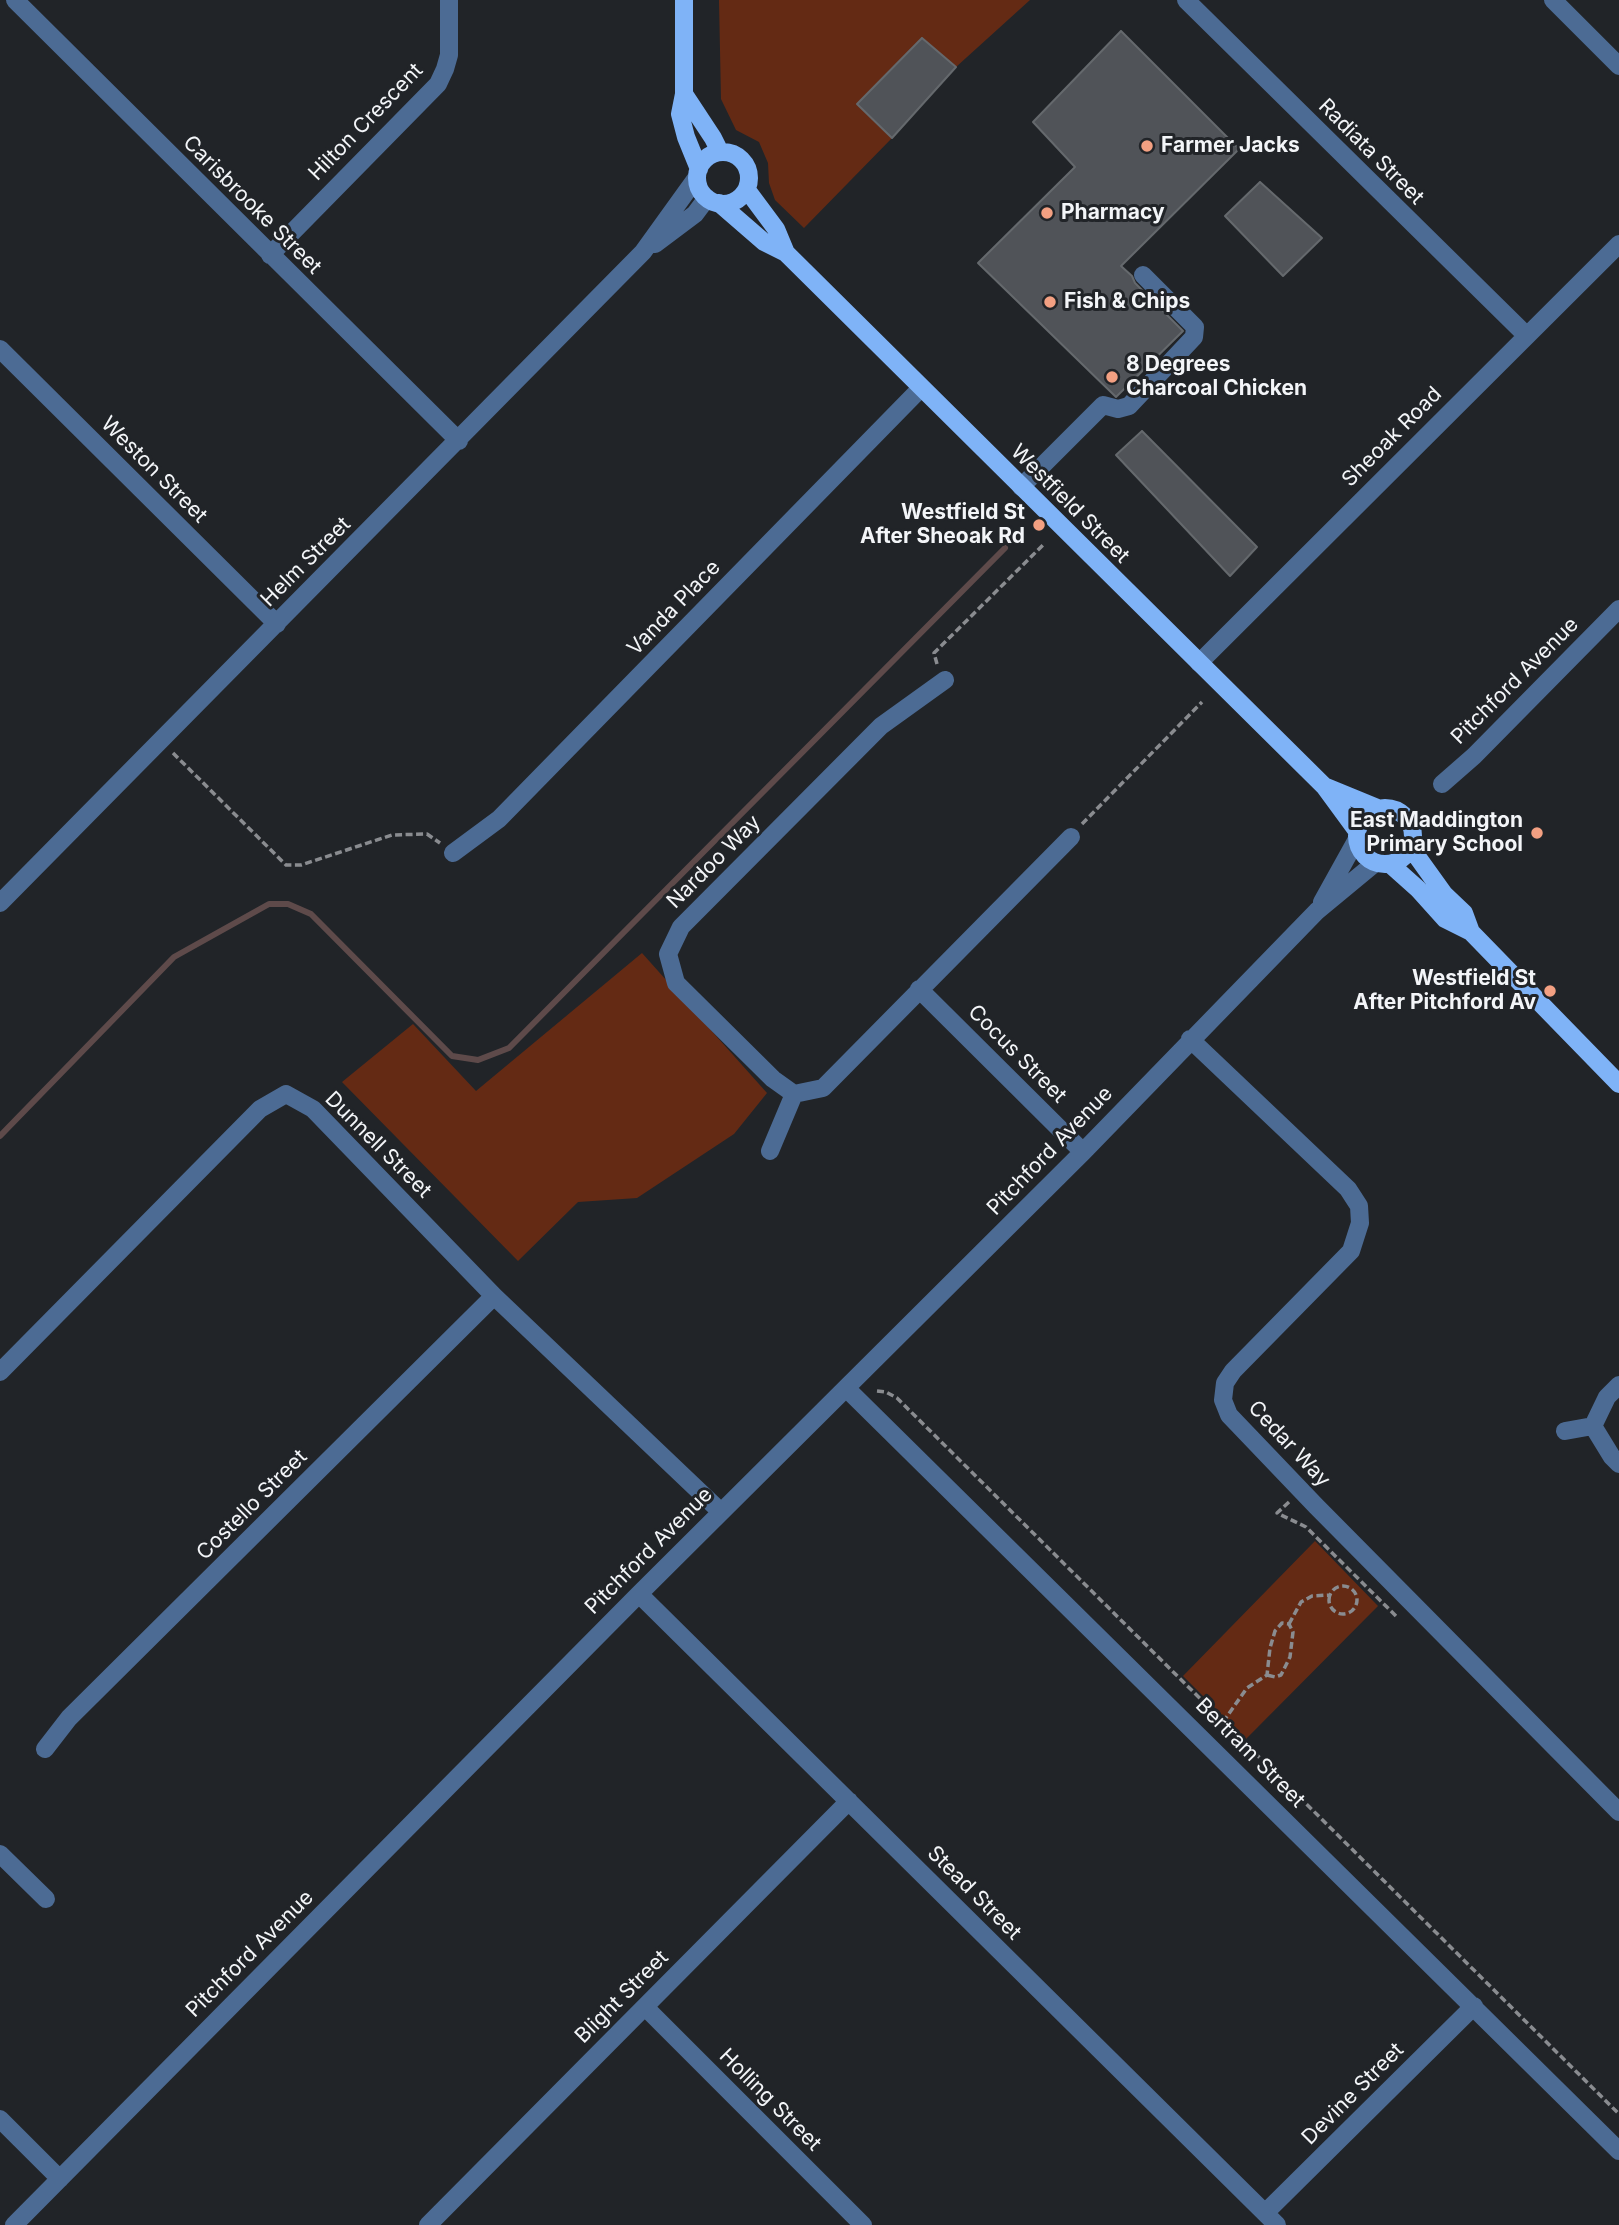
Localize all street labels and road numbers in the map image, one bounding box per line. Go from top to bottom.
street label: Hilton Crescent [304,58,428,186]
street label: Radiata Street [1313,94,1429,210]
street label: Carisbrooke Street [177,130,327,280]
street label: Sheoak Road [1337,382,1447,492]
street label: Weston Street [96,412,212,528]
street label: Westfield Street [1005,439,1135,569]
street label: Helm Street [256,512,356,612]
street label: Vanda Place [622,555,726,661]
street label: Pitchford Avenue [1446,612,1584,750]
street label: Nardoo Way [662,810,766,914]
street label: Cocus Street [963,1000,1071,1108]
street label: Pitchford Avenue [982,1081,1118,1221]
street label: Dunnell Street [320,1087,436,1203]
street label: Cedar Way [1243,1396,1335,1492]
street label: Costello Street [192,1445,312,1565]
street label: Pitchford Avenue [580,1482,718,1620]
street label: Bertram Street [1190,1693,1310,1813]
street label: Stead Street [922,1841,1026,1945]
street label: Pitchford Avenue [181,1885,319,2023]
street label: Blight Street [570,1945,674,2049]
street label: Devine Street [1297,2038,1409,2150]
street label: Holling Street [714,2044,826,2156]

